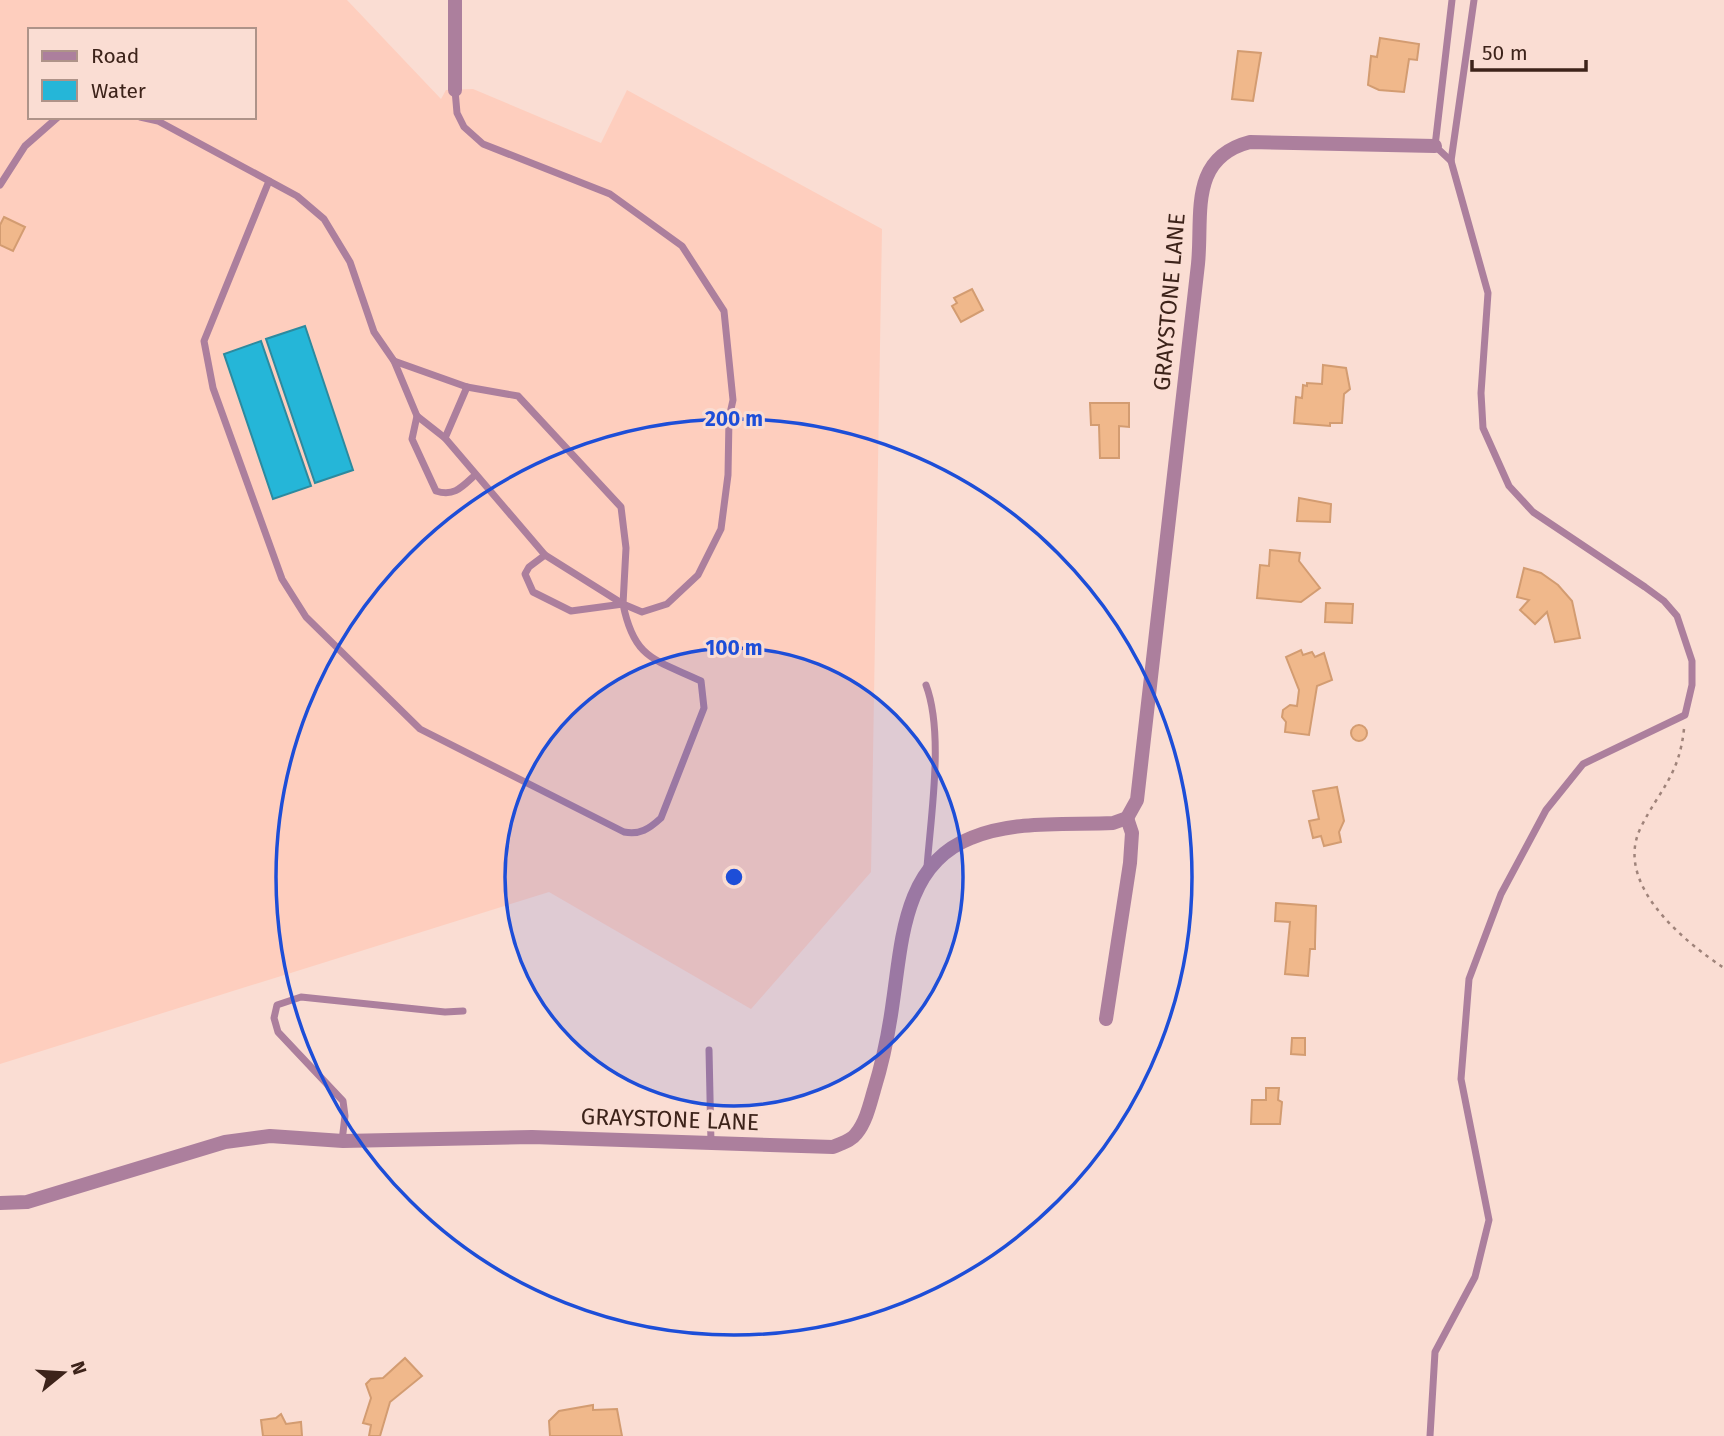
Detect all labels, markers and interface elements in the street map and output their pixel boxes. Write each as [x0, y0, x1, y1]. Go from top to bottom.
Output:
legend [28, 28, 256, 119]
scale bar [1472, 28, 1586, 72]
text: 50 m [1482, 40, 1528, 66]
text: Road [91, 43, 139, 69]
text: Water [91, 78, 146, 104]
street label: GRAYSTONE LANE [1147, 212, 1191, 392]
text: 200 m [705, 406, 763, 432]
text: 100 m [705, 635, 763, 661]
centre of rings [722, 865, 746, 889]
street label: GRAYSTONE LANE [580, 1102, 760, 1136]
north arrow [28, 1338, 98, 1408]
text: N [66, 1358, 92, 1377]

